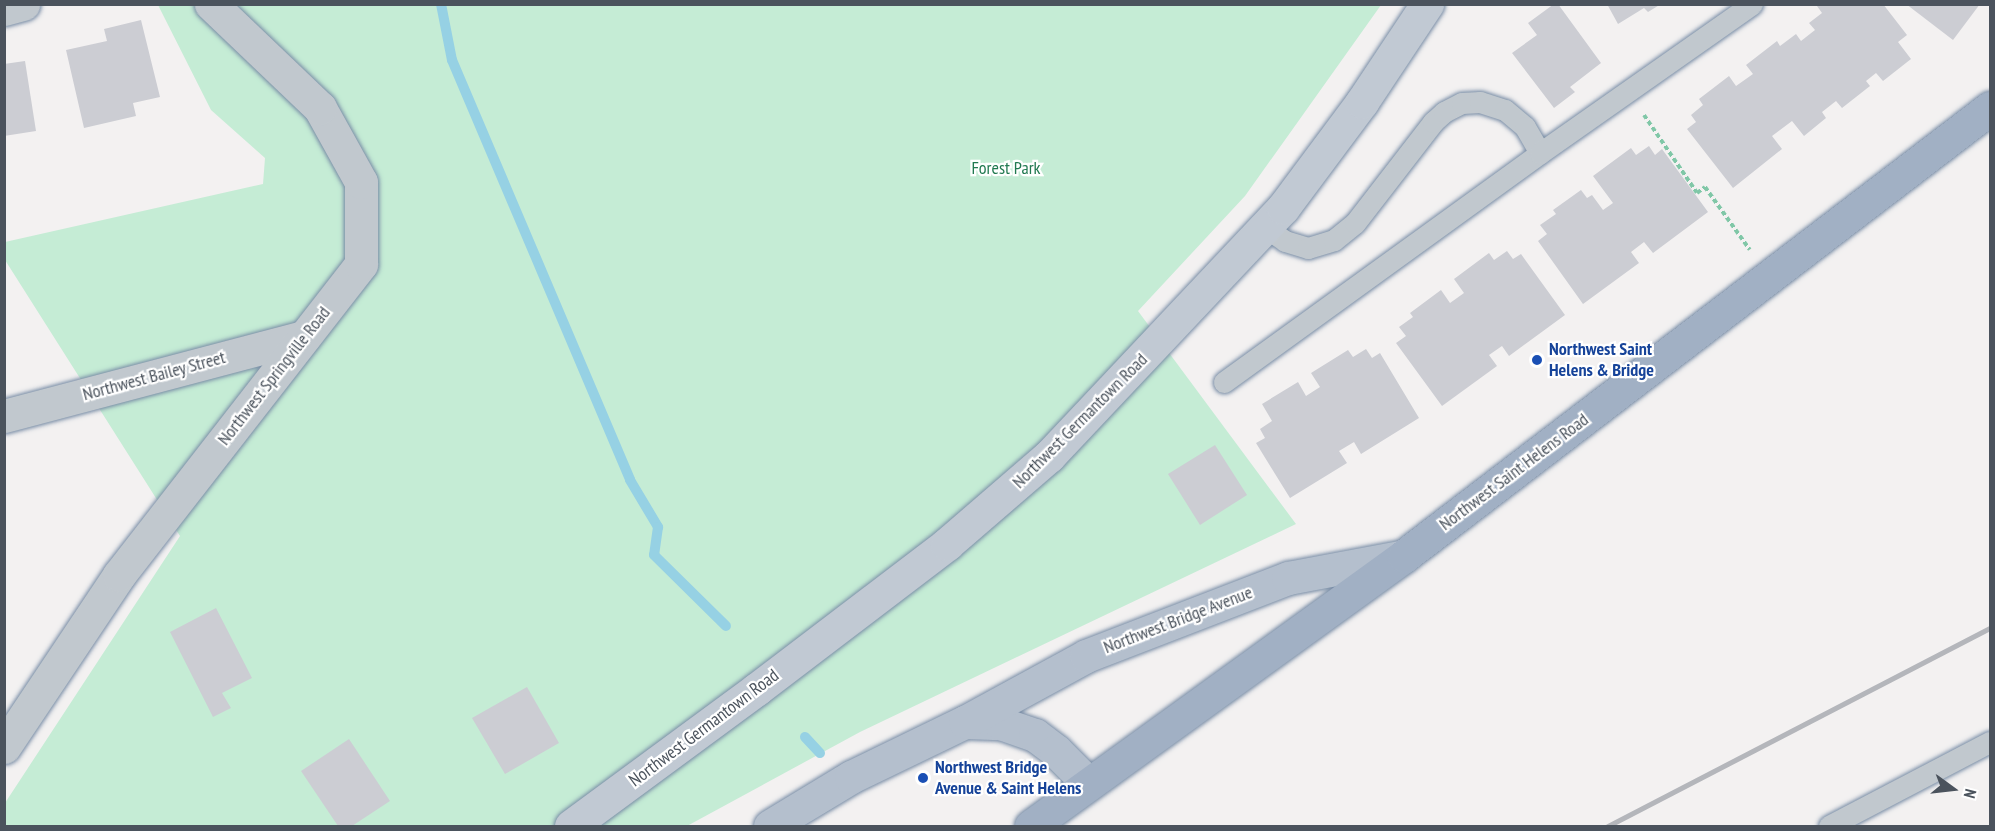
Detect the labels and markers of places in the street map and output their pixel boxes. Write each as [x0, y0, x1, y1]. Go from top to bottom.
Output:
place label: Northwest Saint Helens & Bridge [1549, 339, 1654, 382]
marker: Northwest Saint Helens & Bridge [1530, 353, 1544, 367]
place label: Northwest Bridge Avenue & Saint Helens [935, 757, 1081, 800]
marker: Northwest Bridge Avenue & Saint Helens [916, 771, 930, 785]

